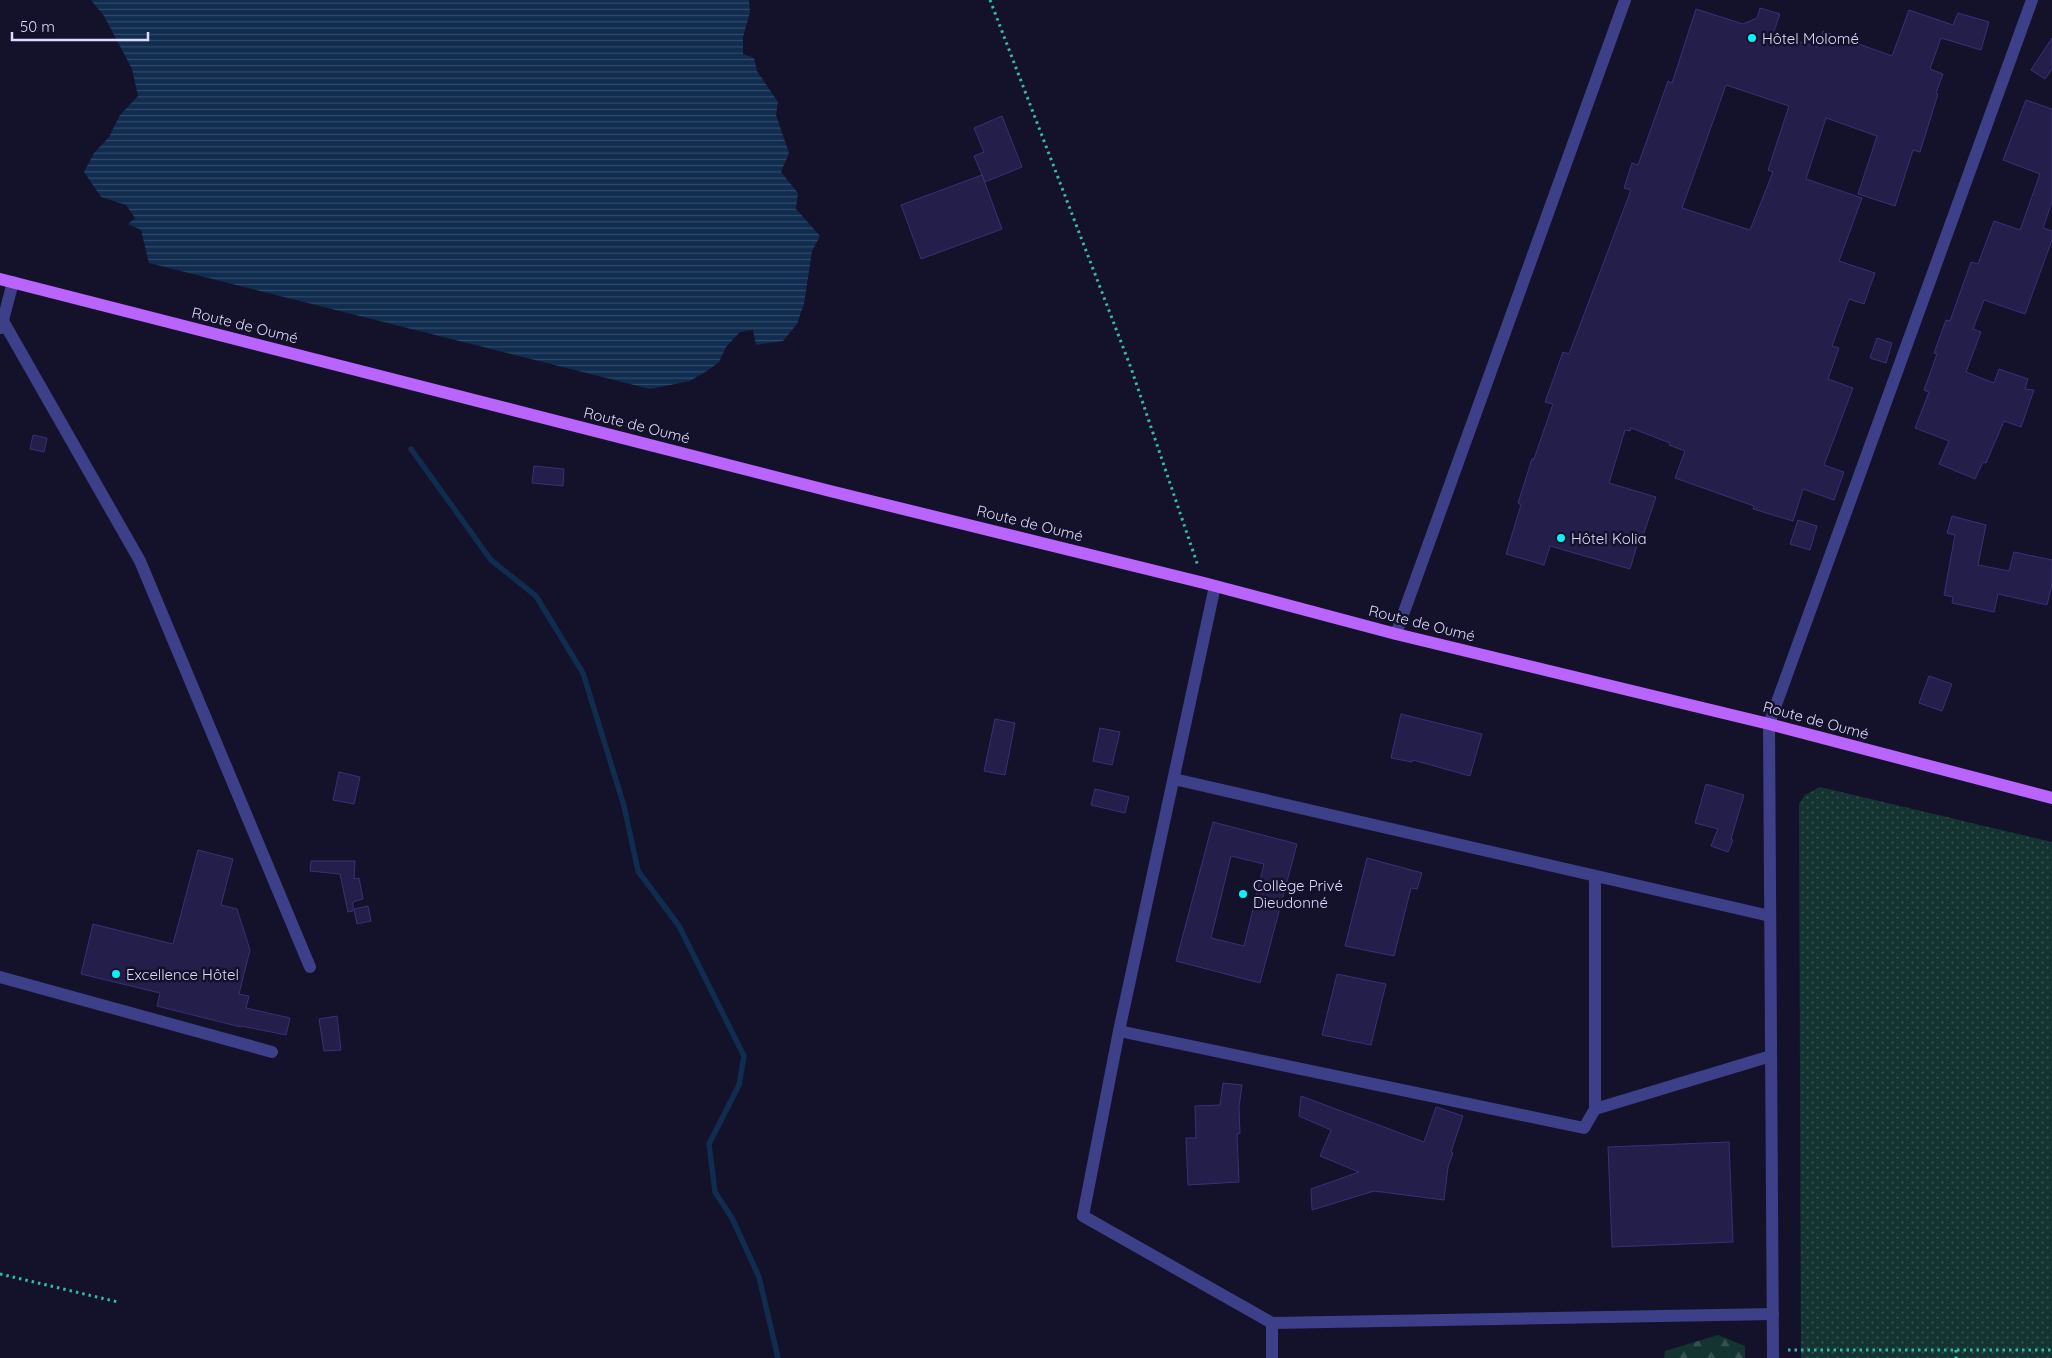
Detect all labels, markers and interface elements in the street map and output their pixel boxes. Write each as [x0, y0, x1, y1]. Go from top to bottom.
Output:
scale bar [12, 10, 149, 42]
text: 50 m [20, 17, 55, 36]
place label: Hôtel Molomé [1762, 29, 1859, 48]
marker: Hôtel Molomé [1746, 32, 1758, 44]
street label: Route de Oumé [190, 303, 300, 347]
street label: Route de Oumé [582, 403, 692, 447]
street label: Route de Oumé [975, 501, 1085, 545]
place label: Hôtel Kolia [1571, 529, 1647, 548]
marker: Hôtel Kolia [1555, 532, 1567, 544]
street label: Route de Oumé [1367, 601, 1477, 645]
street label: Route de Oumé [1761, 697, 1871, 743]
place label: Collège Privé Dieudonné [1253, 876, 1343, 912]
marker: Collège Privé Dieudonné [1237, 888, 1249, 900]
place label: Excellence Hôtel [126, 965, 239, 984]
marker: Excellence Hôtel [110, 968, 122, 980]

